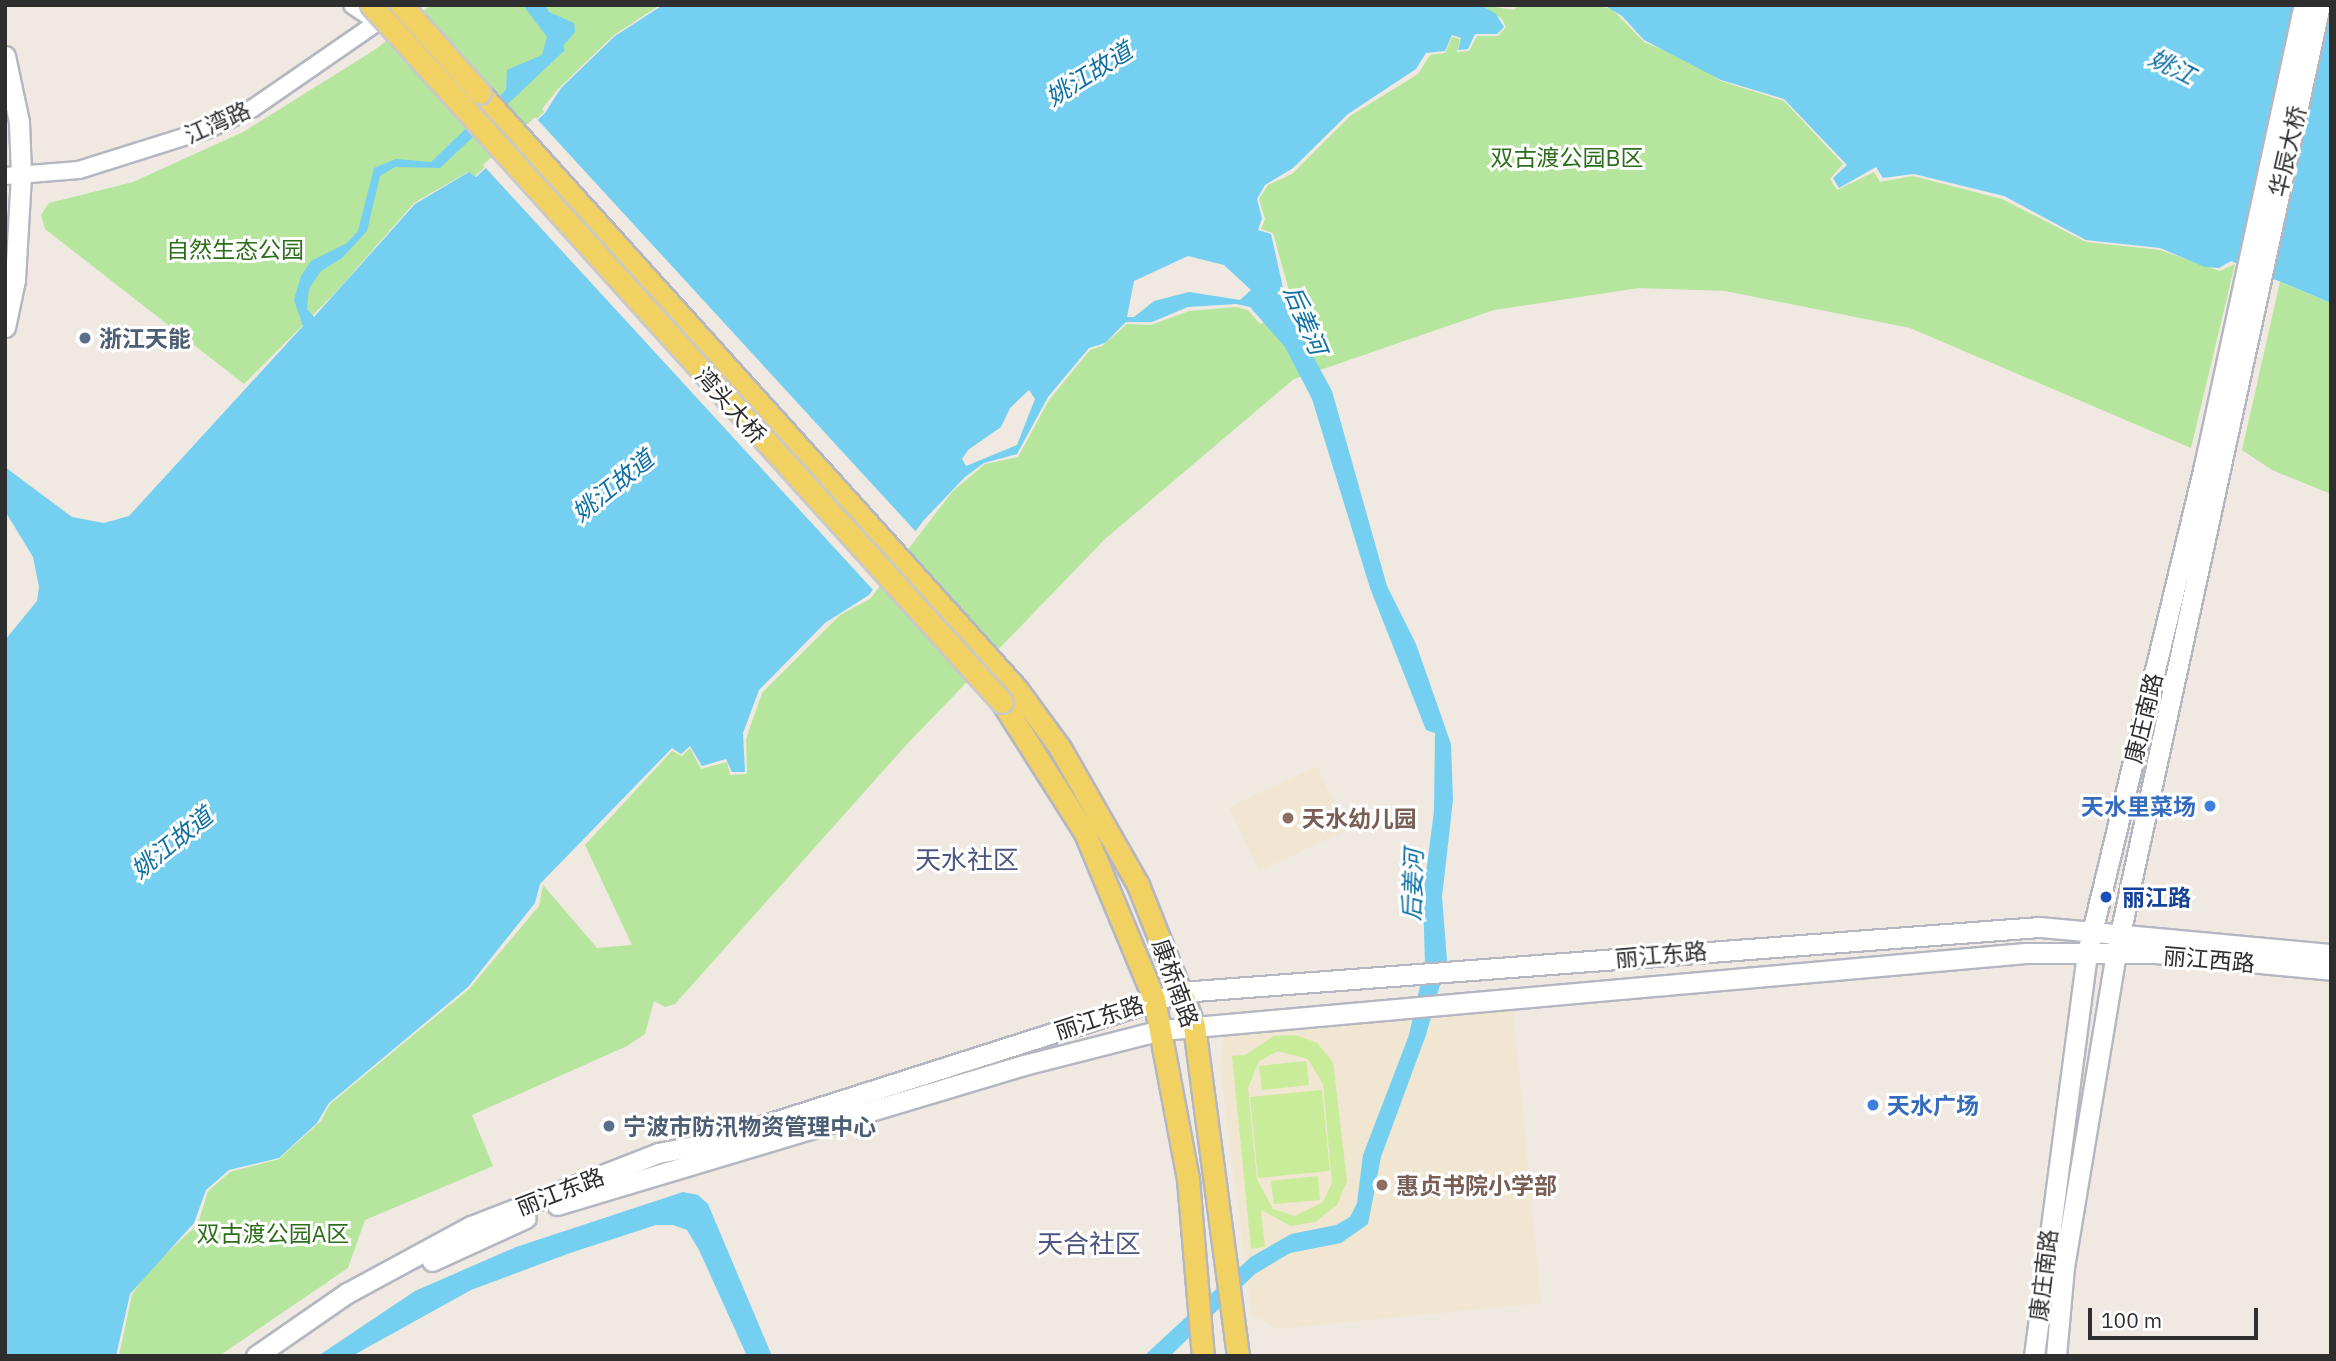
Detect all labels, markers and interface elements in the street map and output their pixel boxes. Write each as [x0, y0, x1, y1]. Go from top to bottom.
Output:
water label: 姚江故道 [1041, 36, 1137, 112]
water label: 姚江 [2144, 43, 2200, 91]
street label: 江湾路 [180, 95, 254, 149]
street label: 华辰大桥 [2263, 103, 2311, 199]
park label: 双古渡公园B区 [1490, 143, 1644, 171]
park label: 自然生态公园 [166, 235, 304, 263]
water label: 后姜河 [1278, 281, 1332, 359]
place label: 浙江天能 [99, 324, 191, 352]
marker: 浙江天能 [77, 330, 93, 346]
street label: 湾头大桥 [690, 362, 772, 448]
water label: 姚江故道 [567, 445, 659, 527]
street label: 康庄南路 [2118, 670, 2168, 766]
place label: 天水里菜场 [2081, 792, 2196, 820]
marker: 天水里菜场 [2202, 798, 2218, 814]
water label: 姚江故道 [126, 802, 218, 884]
place label: 天水幼儿园 [1302, 804, 1417, 832]
marker: 天水幼儿园 [1280, 810, 1296, 826]
district label: 天水社区 [915, 844, 1019, 876]
water label: 后姜河 [1397, 849, 1429, 921]
place label: 丽江路 [2122, 883, 2191, 911]
marker: 丽江路 [2096, 887, 2116, 907]
street label: 康桥南路 [1147, 935, 1205, 1031]
street label: 丽江东路 [1614, 936, 1708, 972]
street label: 丽江西路 [2162, 941, 2256, 977]
street label: 丽江东路 [1051, 990, 1147, 1044]
place label: 天水广场 [1887, 1091, 1979, 1119]
marker: 天水广场 [1865, 1097, 1881, 1113]
place label: 宁波市防汛物资管理中心 [623, 1112, 876, 1140]
marker: 宁波市防汛物资管理中心 [601, 1118, 617, 1134]
street label: 丽江东路 [512, 1162, 608, 1220]
place label: 惠贞书院小学部 [1396, 1171, 1557, 1199]
marker: 惠贞书院小学部 [1374, 1177, 1390, 1193]
park label: 双古渡公园A区 [197, 1219, 349, 1247]
district label: 天合社区 [1037, 1228, 1141, 1260]
street label: 康庄南路 [2024, 1228, 2062, 1322]
scale bar [2091, 1294, 2261, 1338]
text: 100 m [2101, 1306, 2162, 1334]

